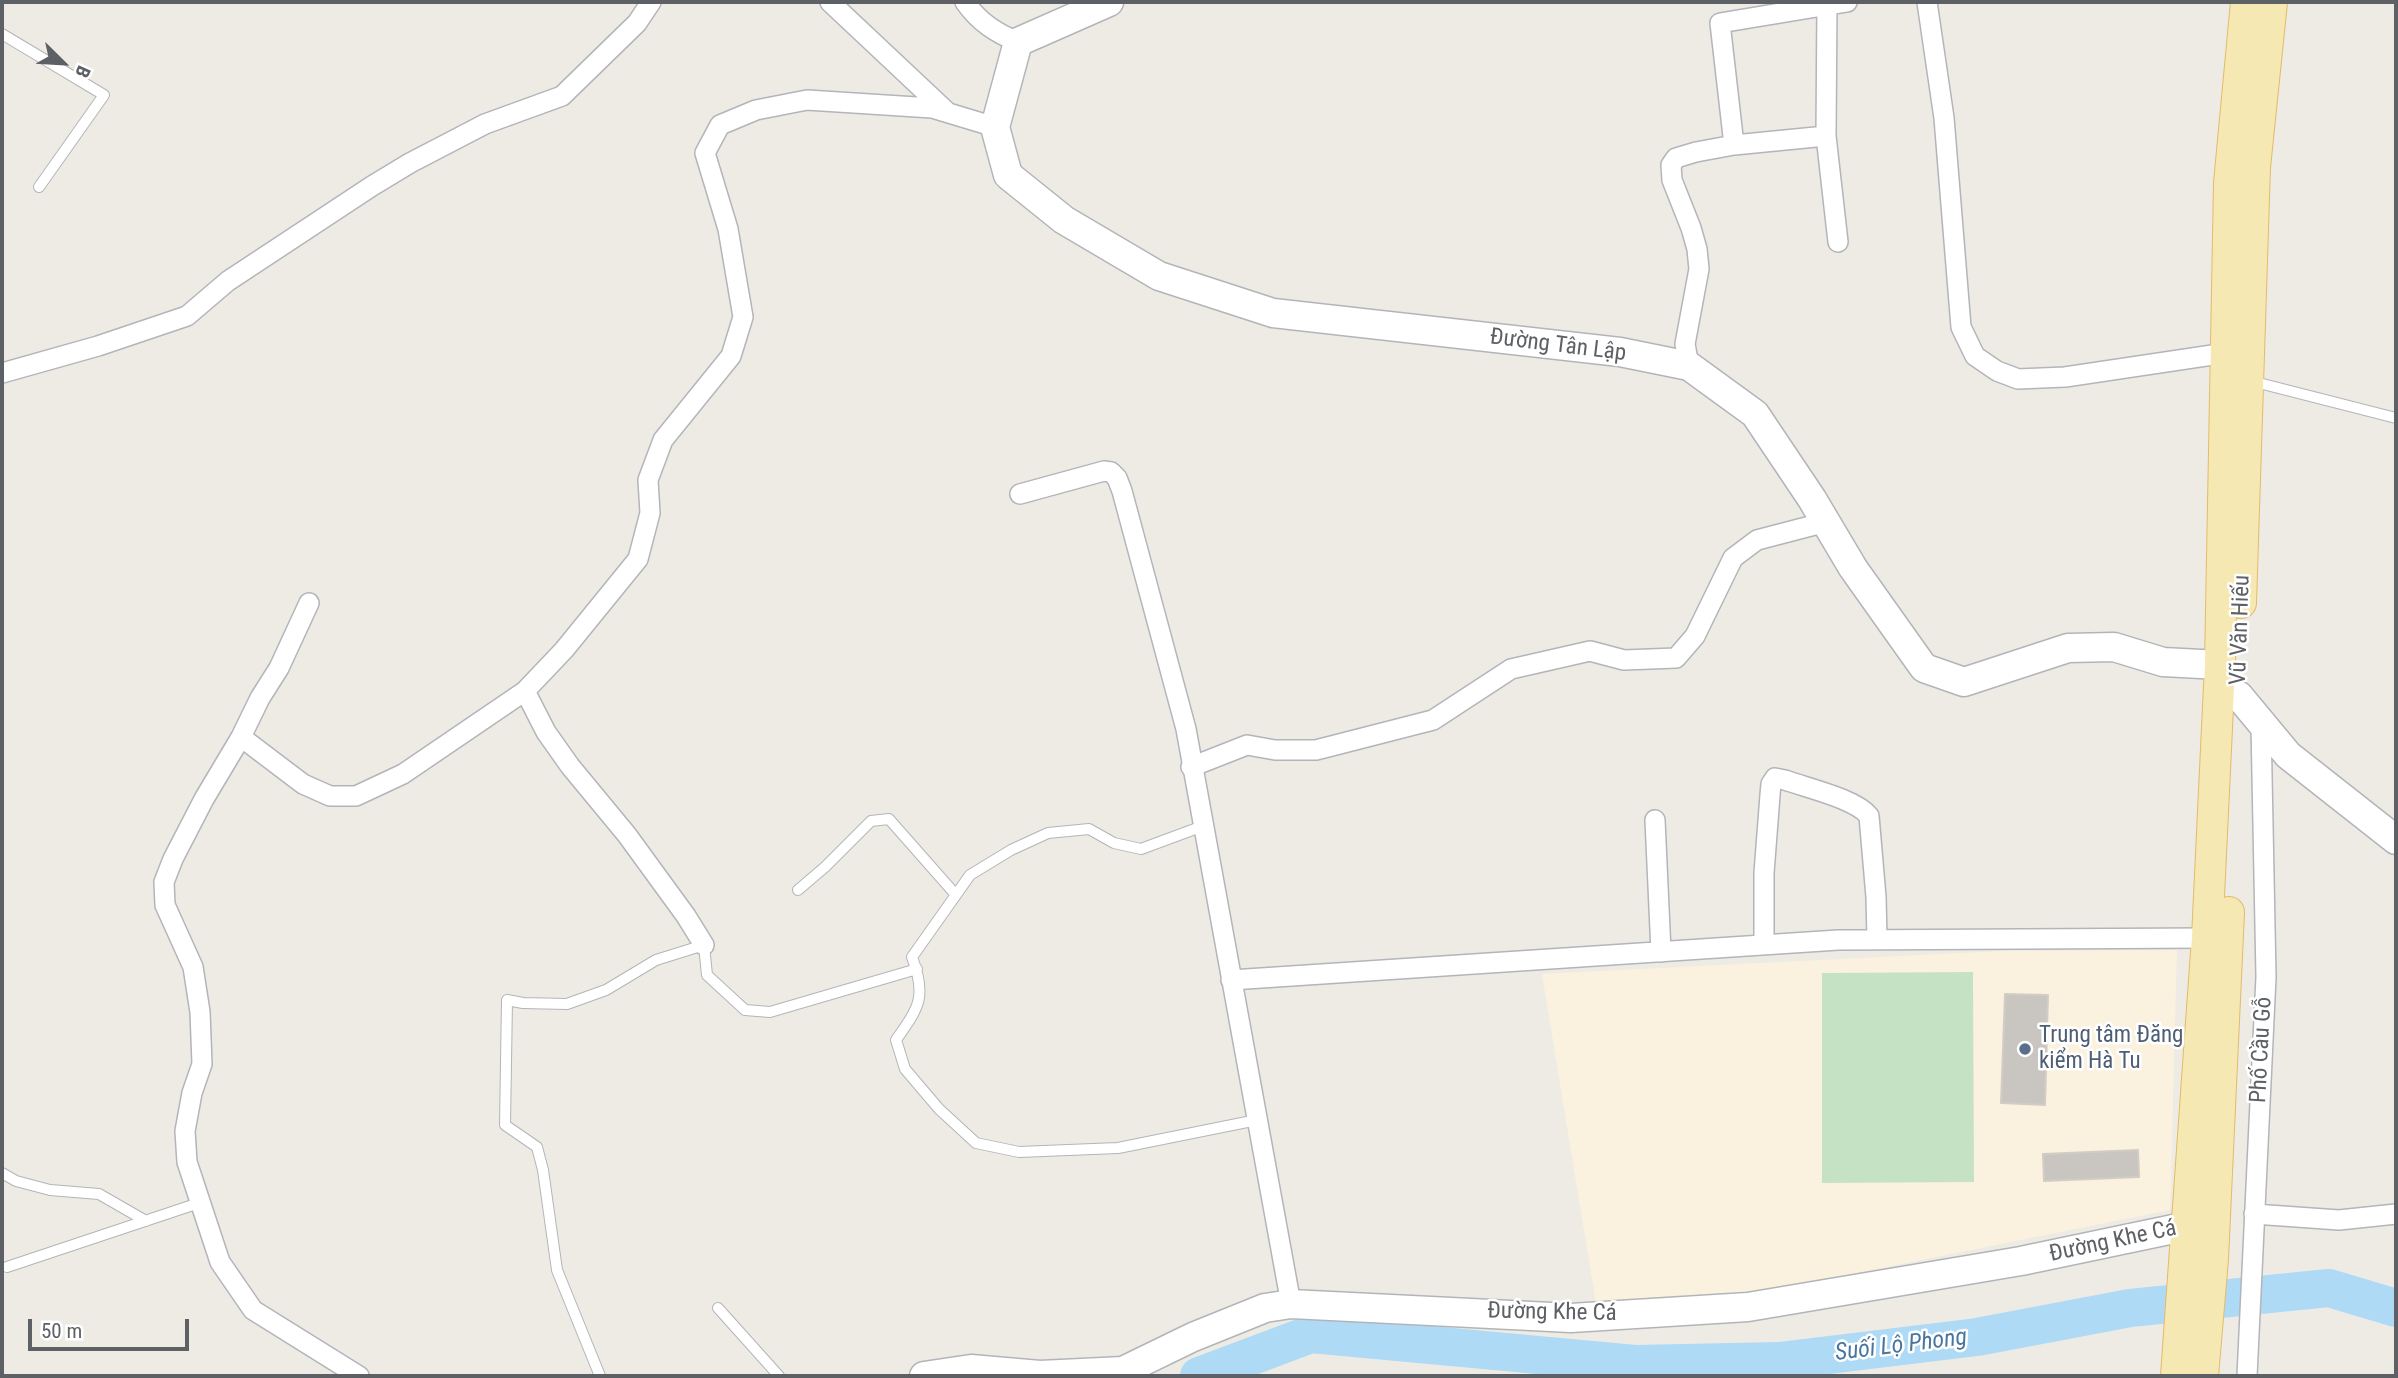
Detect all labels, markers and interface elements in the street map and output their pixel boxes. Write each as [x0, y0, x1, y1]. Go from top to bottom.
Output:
north arrow [28, 28, 98, 98]
text: B [70, 62, 95, 81]
street label: Đường Tân Lập [1488, 324, 1628, 368]
street label: Vũ Văn Hiếu [2225, 574, 2257, 686]
street label: Phố Cầu Gỗ [2245, 996, 2279, 1104]
place label: Trung tâm Đăng kiểm Hà Tu [2039, 1022, 2183, 1076]
marker: Trung tâm Đăng kiểm Hà Tu [2017, 1041, 2033, 1057]
street label: Đường Khe Cá [2047, 1215, 2179, 1269]
street label: Đường Khe Cá [1487, 1298, 1617, 1328]
scale bar [32, 1304, 192, 1348]
text: 50 m [41, 1319, 82, 1343]
water label: Suối Lộ Phong [1833, 1324, 1969, 1368]

